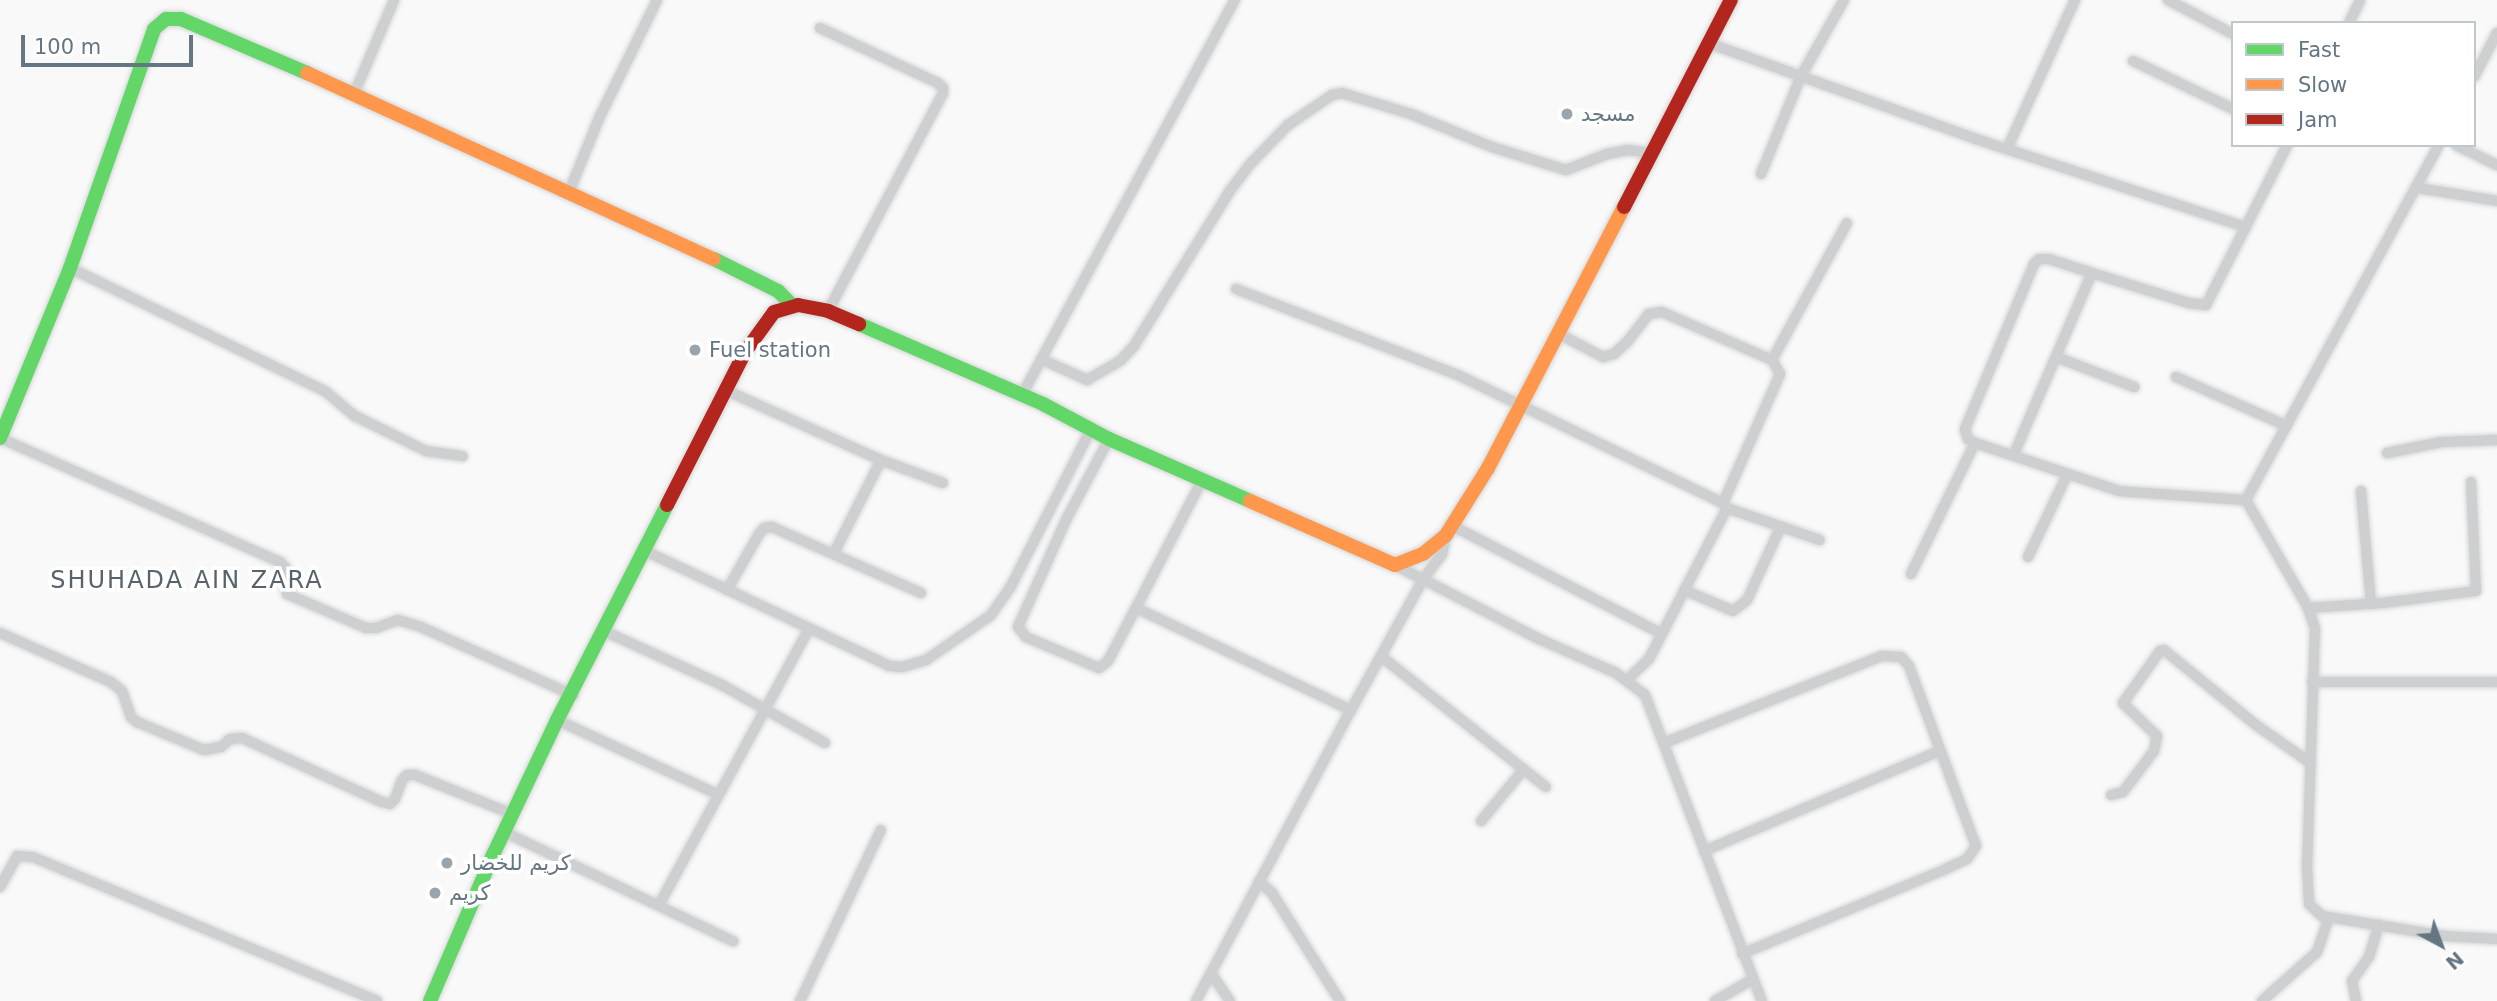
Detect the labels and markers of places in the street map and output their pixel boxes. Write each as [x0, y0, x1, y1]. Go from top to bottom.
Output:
place label: مسجد [1581, 101, 1636, 127]
marker: مسجد [1559, 106, 1575, 122]
place label: Fuel station [709, 337, 831, 363]
marker: Fuel station [687, 342, 703, 358]
place label: كريم للخضار [461, 850, 571, 876]
marker: كريم للخضار [439, 855, 455, 871]
place label: كريم [449, 880, 490, 906]
marker: كريم [427, 885, 443, 901]

